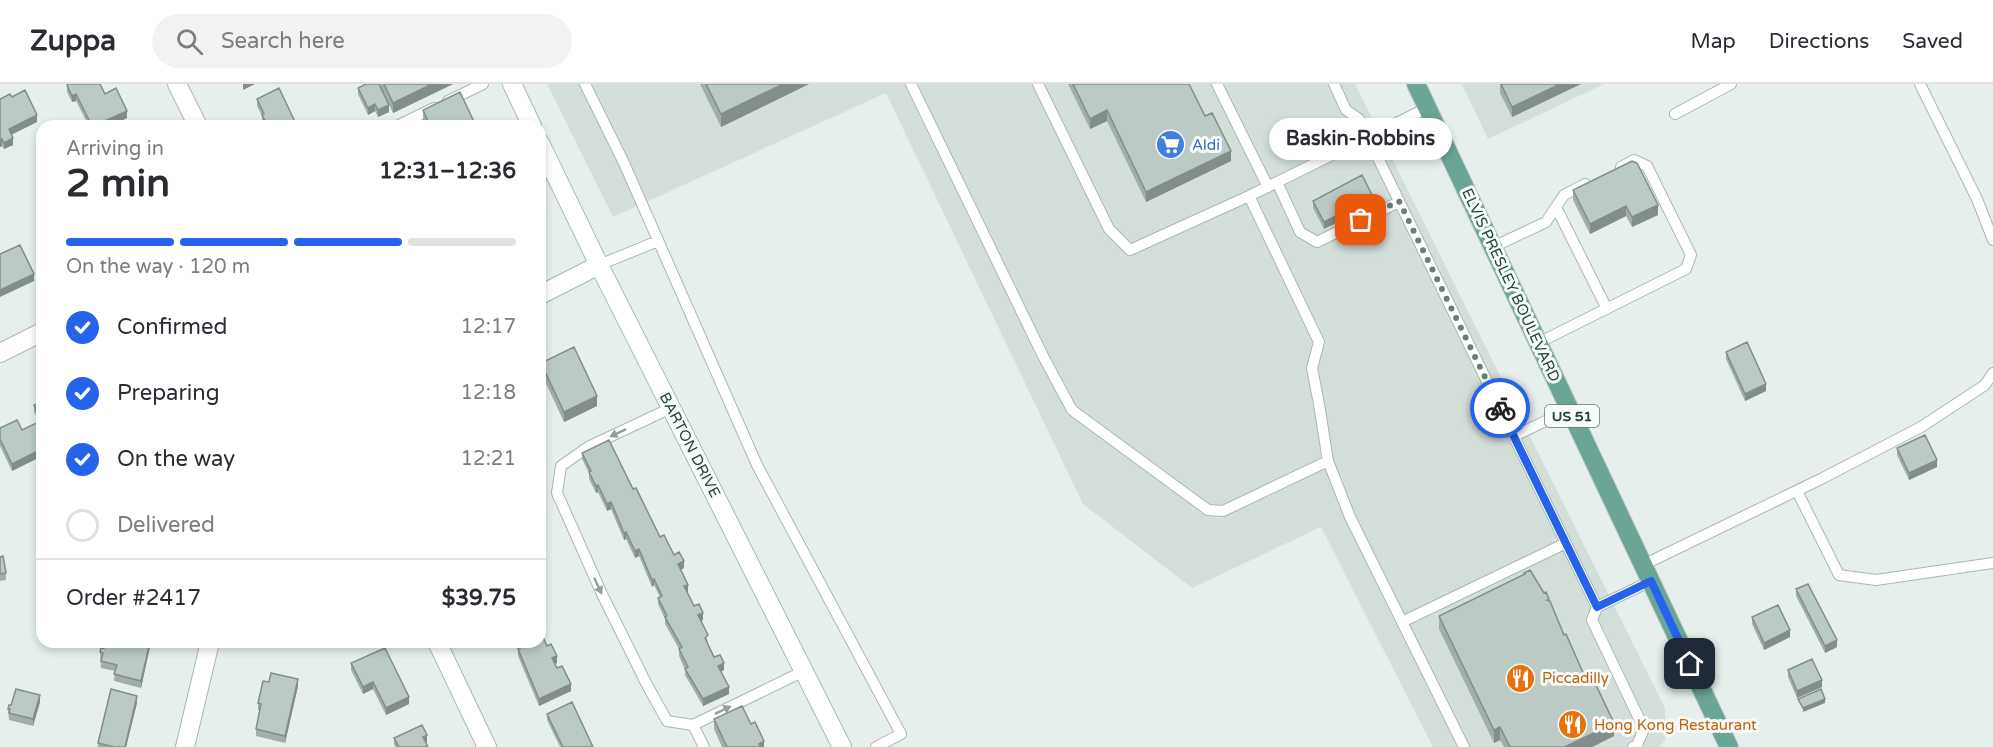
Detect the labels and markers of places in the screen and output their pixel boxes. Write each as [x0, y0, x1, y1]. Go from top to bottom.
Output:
callout: Baskin-Robbins [1270, 118, 1452, 160]
supermarket icon: Aldi [1155, 129, 1187, 161]
place label: Aldi [1192, 136, 1220, 154]
pin [1335, 194, 1386, 245]
pin [1664, 638, 1715, 689]
restaurant icon: Piccadilly [1505, 662, 1537, 694]
place label: Piccadilly [1542, 669, 1609, 687]
restaurant icon: Hong Kong Restaurant [1557, 709, 1589, 741]
place label: Hong Kong Restaurant [1594, 716, 1757, 734]

